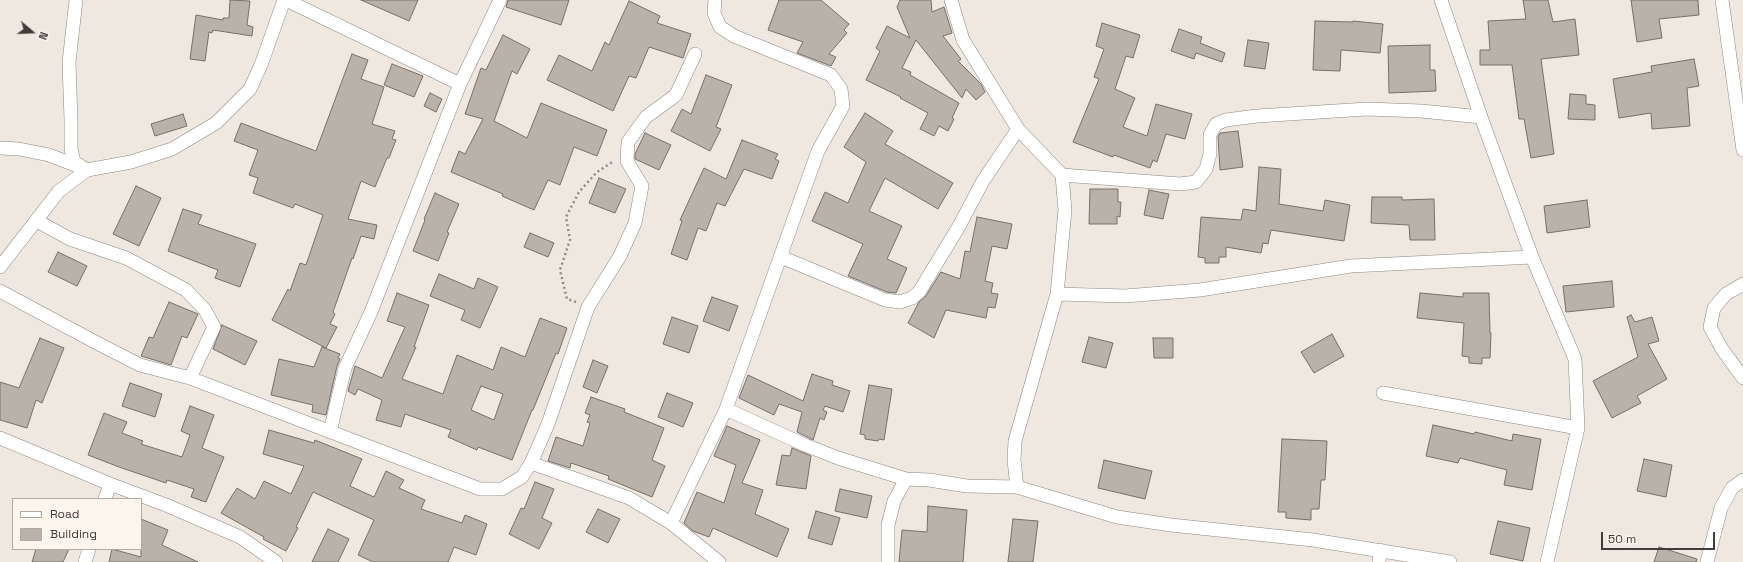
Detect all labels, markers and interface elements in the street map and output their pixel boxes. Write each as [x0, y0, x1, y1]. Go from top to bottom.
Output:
north arrow [12, 12, 52, 52]
text: N [36, 30, 51, 42]
legend [12, 498, 142, 550]
text: Road [50, 506, 79, 522]
scale bar [1603, 524, 1717, 550]
text: Building [50, 526, 97, 542]
text: 50 m [1608, 531, 1636, 547]

